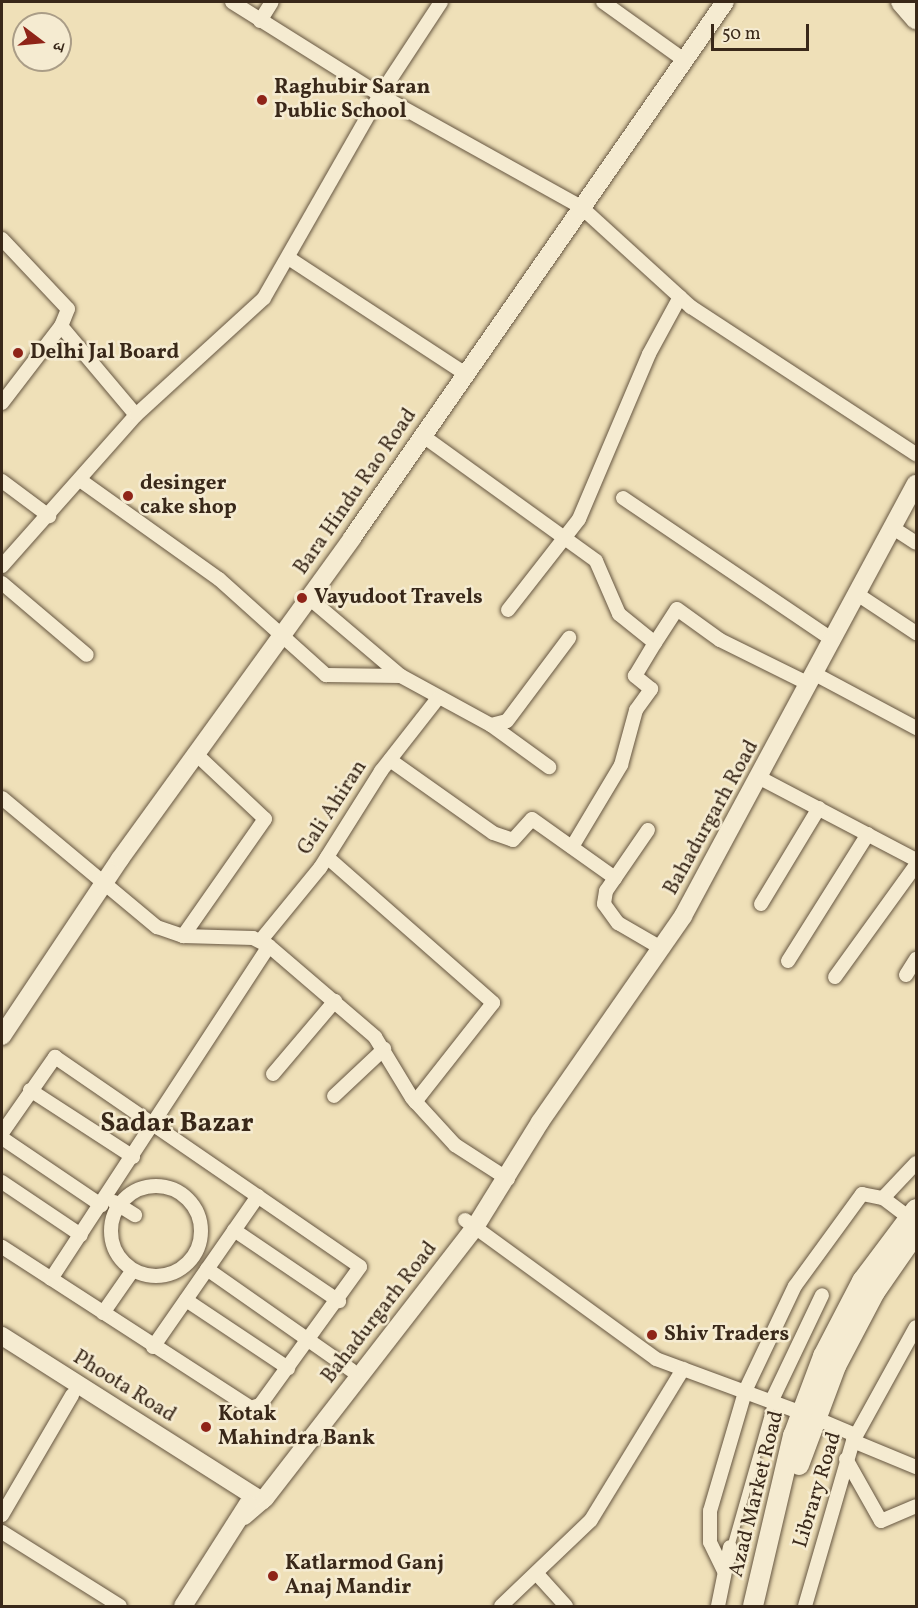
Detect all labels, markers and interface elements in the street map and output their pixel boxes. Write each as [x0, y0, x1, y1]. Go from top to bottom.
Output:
north arrow [12, 12, 72, 72]
scale bar [714, 12, 812, 50]
text: 50 m [722, 22, 761, 47]
text: उ [46, 39, 69, 53]
place label: Raghubir Saran Public School [274, 75, 430, 125]
marker: Raghubir Saran Public School [255, 93, 269, 107]
place label: Delhi Jal Board [30, 340, 179, 366]
marker: Delhi Jal Board [11, 346, 25, 360]
street label: Bara Hindu Rao Road [289, 404, 423, 580]
place label: desinger cake shop [140, 471, 237, 521]
marker: desinger cake shop [121, 489, 135, 503]
place label: Vayudoot Travels [314, 585, 483, 611]
marker: Vayudoot Travels [295, 591, 309, 605]
street label: Bahadurgarh Road [659, 736, 765, 900]
street label: Gali Ahiran [293, 756, 373, 860]
district label: Sadar Bazar [100, 1109, 254, 1141]
street label: Bahadurgarh Road [317, 1237, 443, 1389]
place label: Shiv Traders [664, 1322, 790, 1348]
marker: Shiv Traders [645, 1328, 659, 1342]
street label: Phoota Road [68, 1345, 180, 1429]
place label: Kotak Mahindra Bank [218, 1402, 375, 1452]
street label: Azad Market Road [724, 1408, 790, 1580]
marker: Kotak Mahindra Bank [199, 1420, 213, 1434]
street label: Library Road [788, 1429, 848, 1551]
place label: Katlarmod Ganj Anaj Mandir [285, 1551, 444, 1601]
marker: Katlarmod Ganj Anaj Mandir [266, 1569, 280, 1583]

